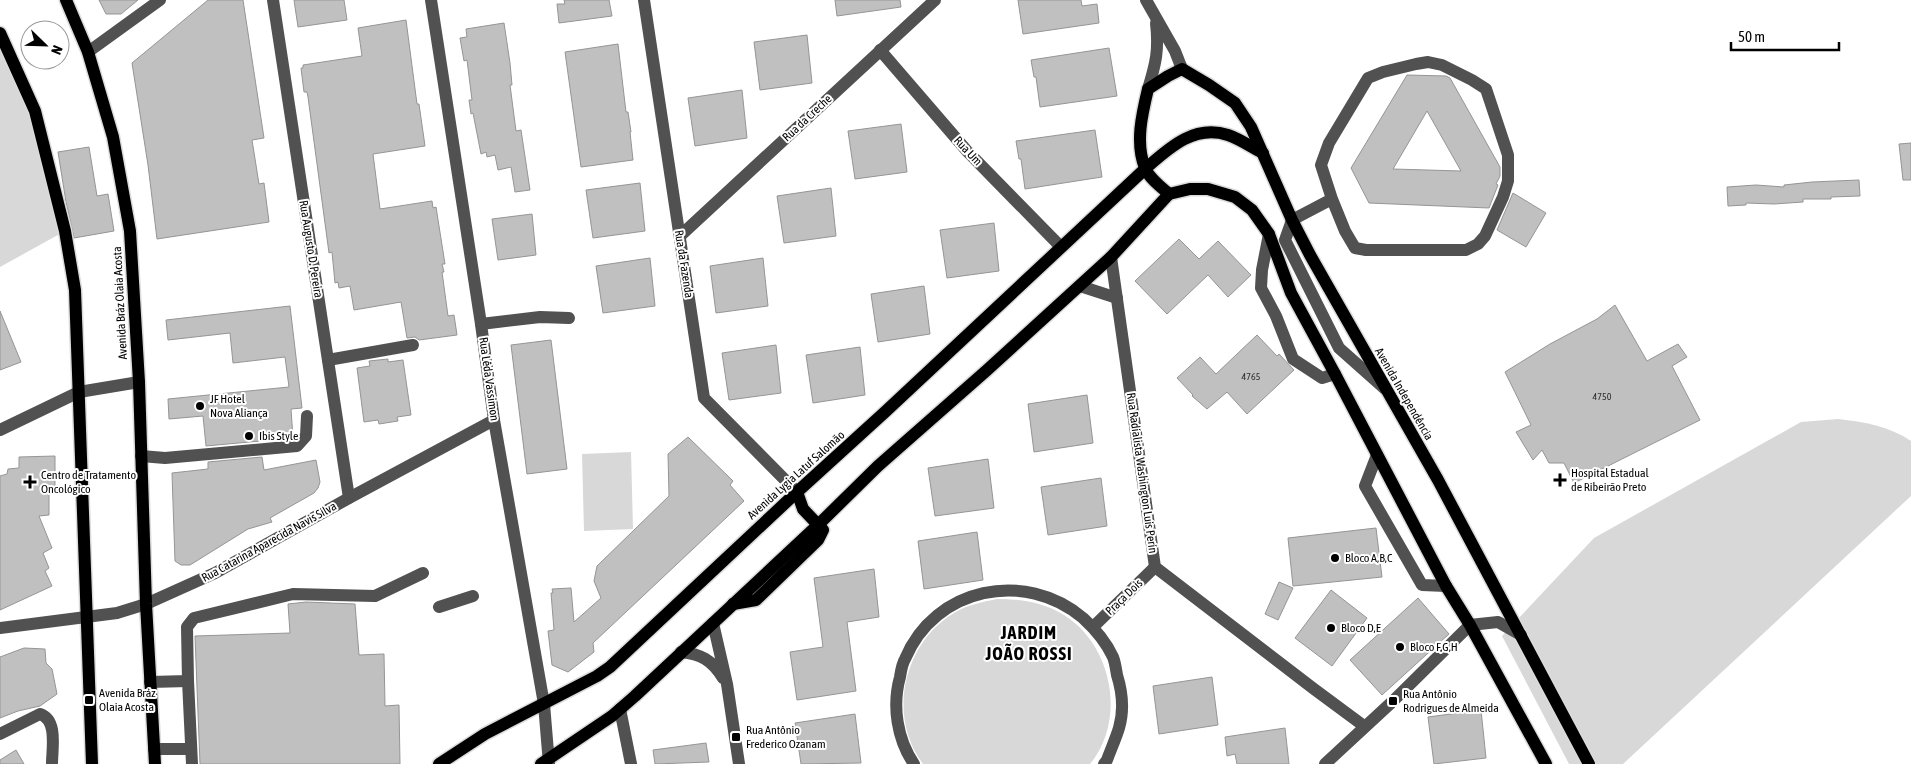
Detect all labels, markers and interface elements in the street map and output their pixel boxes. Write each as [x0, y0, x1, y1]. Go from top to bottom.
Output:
north arrow [20, 20, 70, 70]
scale bar [1731, 20, 1838, 52]
text: 50 m [1738, 28, 1765, 45]
text: N [48, 43, 66, 57]
street label: Rua da Creche [780, 92, 834, 144]
street label: Rua Um [951, 134, 985, 168]
street label: Rua Augusto D. Pereira [296, 199, 326, 299]
street label: Rua da Fazenda [672, 229, 696, 299]
street label: Avenida Bráz Olaia Acosta [110, 246, 130, 360]
street label: Rua Lêda Vassimon [476, 336, 502, 422]
street label: Avenida Independência [1372, 345, 1436, 443]
house number: 4765 [1242, 371, 1261, 382]
house number: 4750 [1593, 391, 1612, 402]
place label: JF Hotel Nova Aliança [210, 392, 268, 420]
street label: Rua Radialista Washington Luis Perin [1124, 392, 1160, 554]
marker: JF Hotel Nova Aliança [194, 400, 206, 412]
street label: Avenida Lygia Latuf Salomão [745, 428, 848, 522]
place label: Ibis Style [259, 429, 298, 443]
marker: Ibis Style [243, 430, 255, 442]
place label: Hospital Estadual de Ribeirão Preto [1571, 466, 1650, 494]
place label: Centro de Tratamento Oncológico [41, 468, 136, 496]
marker: Hospital Estadual de Ribeirão Preto [1553, 473, 1567, 487]
marker: Centro de Tratamento Oncológico [23, 475, 37, 489]
street label: Rua Catarina Aparecida Navis Silva [199, 499, 339, 585]
place label: Bloco A,B,C [1345, 551, 1393, 565]
marker: Bloco A,B,C [1329, 552, 1341, 564]
street label: Praça Dois [1103, 576, 1145, 618]
place label: Bloco D,E [1341, 621, 1381, 635]
district label: JARDIM JOÃO ROSSI [984, 622, 1073, 664]
marker: Bloco D,E [1325, 622, 1337, 634]
place label: Bloco F,G,H [1410, 640, 1458, 654]
marker: Bloco F,G,H [1394, 641, 1406, 653]
place label: Avenida Bráz Olaia Acosta [99, 686, 156, 714]
place label: Rua Antônio Rodrigues de Almeida [1403, 687, 1499, 715]
marker: Avenida Bráz Olaia Acosta [83, 694, 95, 706]
marker: Rua Antônio Rodrigues de Almeida [1387, 695, 1399, 707]
place label: Rua Antônio Frederico Ozanam [746, 723, 826, 751]
marker: Rua Antônio Frederico Ozanam [730, 731, 742, 743]

